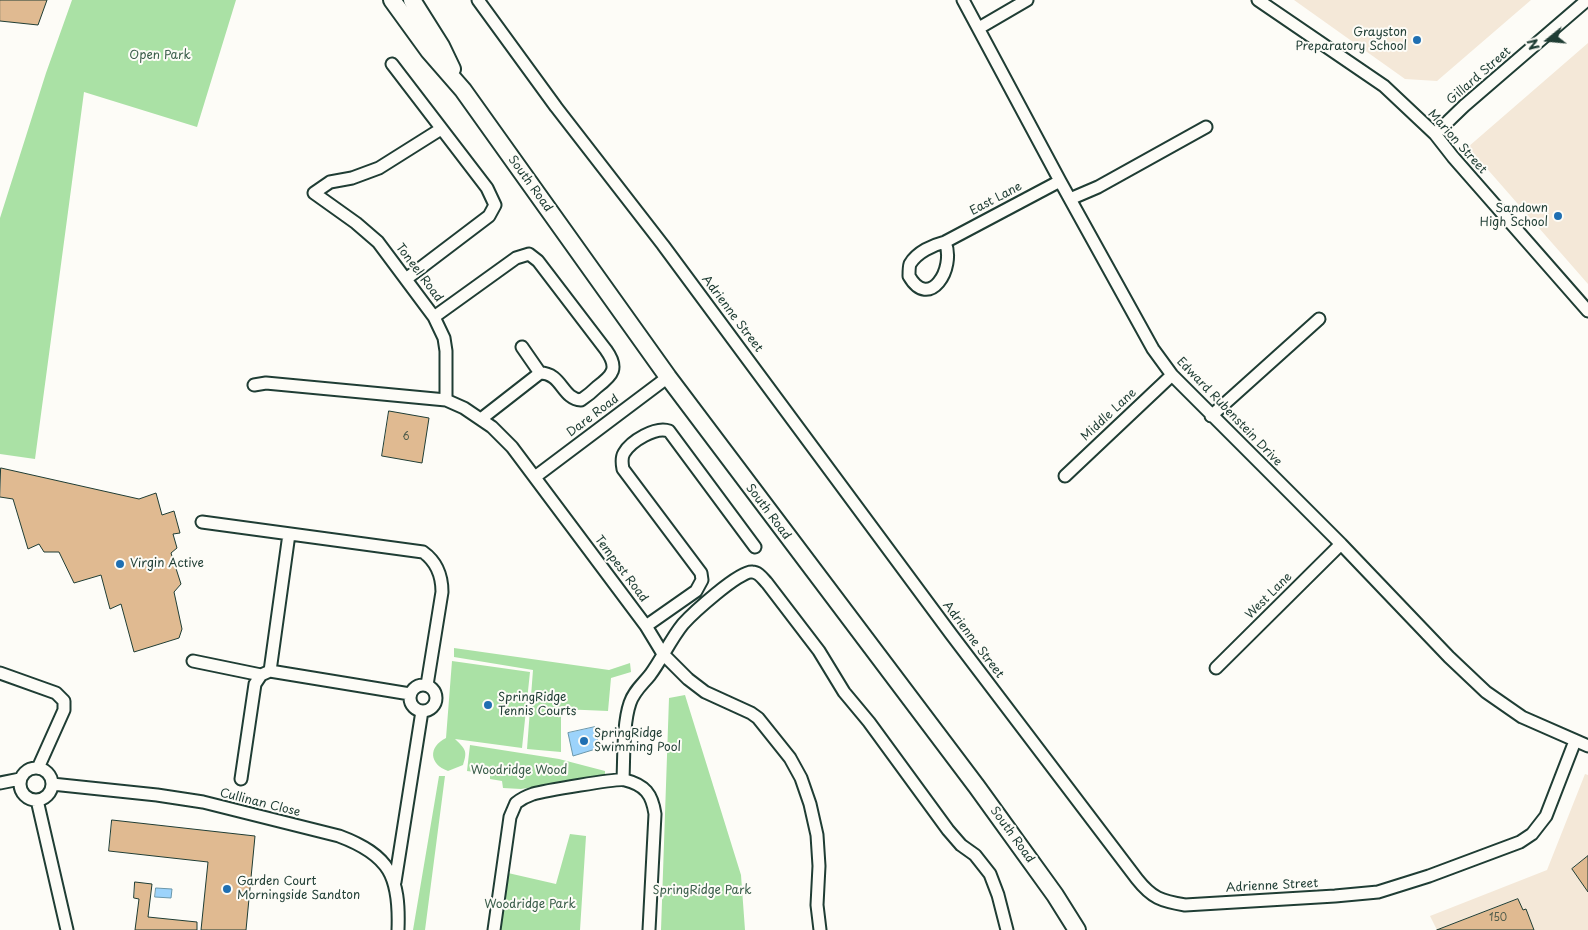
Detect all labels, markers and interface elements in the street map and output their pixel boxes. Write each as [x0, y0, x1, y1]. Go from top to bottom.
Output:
north arrow [1523, 15, 1573, 65]
place label: Grayston Preparatory School [1295, 26, 1407, 54]
marker: Grayston Preparatory School [1411, 34, 1423, 46]
text: N [1522, 36, 1545, 53]
street label: Gillard Street [1444, 44, 1514, 108]
park label: Open Park [129, 49, 191, 63]
street label: Marion Street [1425, 107, 1489, 177]
street label: South Road [505, 153, 555, 215]
street label: East Lane [968, 179, 1024, 219]
place label: Sandown High School [1480, 202, 1548, 230]
marker: Sandown High School [1552, 210, 1564, 222]
street label: Toneel Road [392, 241, 446, 305]
street label: Adrienne Street [698, 273, 766, 355]
street label: Edward Rubenstein Drive [1173, 355, 1285, 469]
street label: Middle Lane [1078, 386, 1140, 444]
street label: Dare Road [564, 392, 622, 440]
house number: 6 [402, 431, 410, 443]
street label: South Road [742, 481, 794, 543]
street label: Tempest Road [591, 533, 651, 605]
place label: Virgin Active [130, 557, 204, 571]
marker: Virgin Active [114, 558, 126, 570]
street label: West Lane [1243, 570, 1295, 622]
street label: Adrienne Street [939, 599, 1007, 681]
place label: SpringRidge Tennis Courts [498, 691, 576, 719]
marker: SpringRidge Tennis Courts [482, 699, 494, 711]
place label: SpringRidge Swimming Pool [594, 727, 681, 755]
marker: SpringRidge Swimming Pool [578, 735, 590, 747]
park label: Woodridge Wood [471, 764, 567, 778]
street label: Cullinan Close [218, 786, 302, 820]
street label: South Road [987, 804, 1037, 866]
place label: Garden Court Morningside Sandton [237, 875, 360, 903]
street label: Adrienne Street [1226, 876, 1318, 896]
marker: Garden Court Morningside Sandton [221, 883, 233, 895]
park label: SpringRidge Park [652, 884, 752, 898]
park label: Woodridge Park [484, 898, 576, 912]
house number: 150 [1489, 912, 1507, 924]

